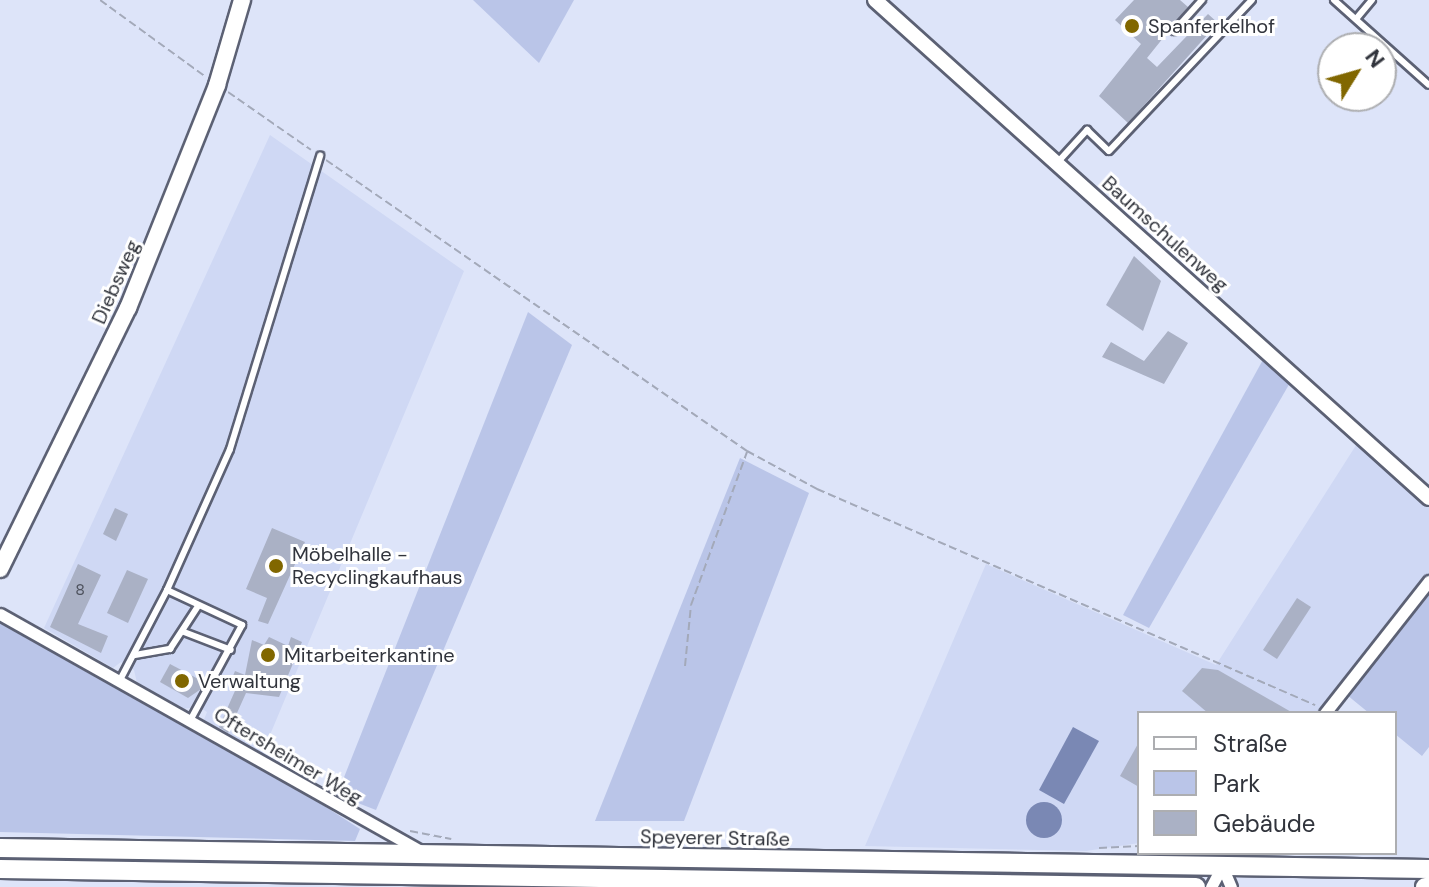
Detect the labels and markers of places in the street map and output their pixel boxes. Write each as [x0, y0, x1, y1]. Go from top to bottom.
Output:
place label: Spanferkelhof [1148, 14, 1275, 38]
marker: Spanferkelhof [1123, 17, 1141, 35]
place label: Möbelhalle - Recyclingkaufhaus [292, 542, 463, 589]
marker: Möbelhalle - Recyclingkaufhaus [267, 557, 285, 575]
place label: Mitarbeiterkantine [284, 643, 455, 667]
marker: Mitarbeiterkantine [259, 646, 277, 664]
place label: Verwaltung [198, 669, 301, 693]
marker: Verwaltung [173, 672, 191, 690]

